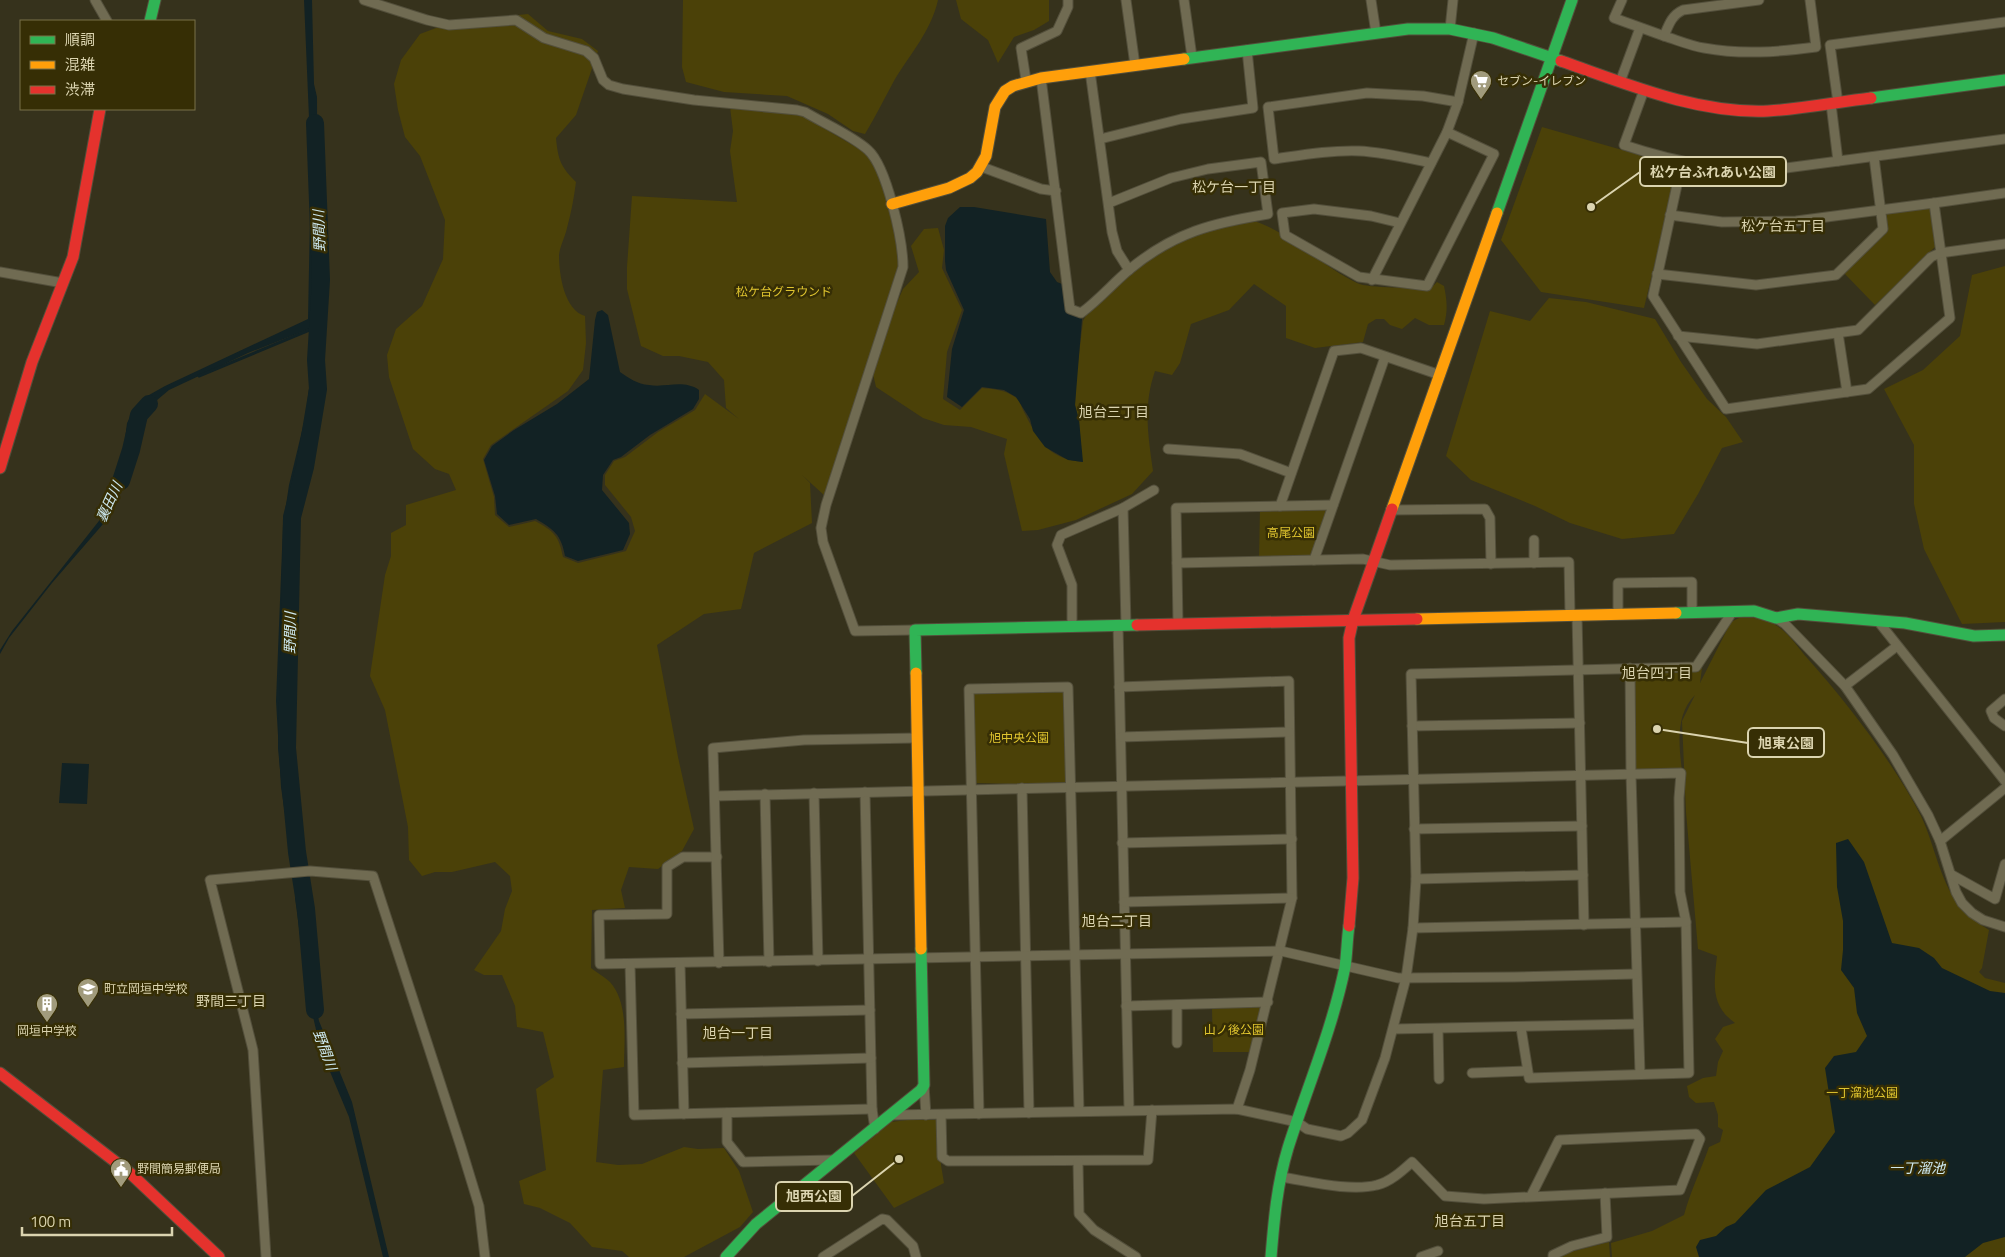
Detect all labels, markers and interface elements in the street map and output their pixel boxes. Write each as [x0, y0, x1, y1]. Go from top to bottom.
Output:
legend [20, 20, 195, 110]
text: 順調 [65, 28, 95, 51]
text: 混雑 [65, 53, 95, 76]
supermarket icon: セブン-イレブン [1469, 69, 1493, 100]
place label: セブン-イレブン [1497, 71, 1586, 90]
text: 渋滞 [65, 78, 95, 101]
callout: 松ケ台ふれあい公園 [1640, 157, 1786, 186]
text: 松ケ台ふれあい公園 [1650, 161, 1776, 182]
district label: 松ケ台一丁目 [1192, 176, 1276, 197]
water label: 野間川 [307, 208, 330, 252]
district label: 松ケ台五丁目 [1741, 215, 1825, 236]
park label: 松ケ台グラウンド [736, 282, 832, 301]
district label: 旭台三丁目 [1079, 401, 1149, 422]
water label: 裏田川 [90, 477, 128, 525]
park label: 高尾公園 [1267, 523, 1315, 542]
water label: 野間川 [279, 610, 300, 654]
district label: 旭台四丁目 [1622, 662, 1692, 683]
park label: 旭中央公園 [989, 728, 1049, 747]
callout: 旭東公園 [1748, 728, 1824, 757]
text: 旭東公園 [1758, 732, 1814, 753]
district label: 旭台二丁目 [1082, 910, 1152, 931]
school or university icon: 町立岡垣中学校 [76, 977, 100, 1008]
place label: 町立岡垣中学校 [104, 979, 188, 998]
district label: 野間三丁目 [196, 990, 266, 1011]
building icon: 岡垣中学校 [35, 992, 59, 1023]
park label: 山ノ後公園 [1204, 1020, 1264, 1039]
place label: 岡垣中学校 [17, 1021, 77, 1040]
district label: 旭台一丁目 [703, 1022, 773, 1043]
water label: 野間川 [308, 1027, 343, 1075]
park label: 一丁溜池公園 [1826, 1083, 1898, 1102]
public building icon: 野間簡易郵便局 [109, 1157, 133, 1188]
water label: 一丁溜池 [1889, 1157, 1947, 1178]
place label: 野間簡易郵便局 [137, 1159, 221, 1178]
callout: 旭西公園 [776, 1182, 852, 1211]
text: 旭西公園 [786, 1185, 842, 1206]
scale bar [22, 1204, 172, 1236]
text: 100 m [30, 1210, 71, 1233]
district label: 旭台五丁目 [1435, 1210, 1505, 1231]

